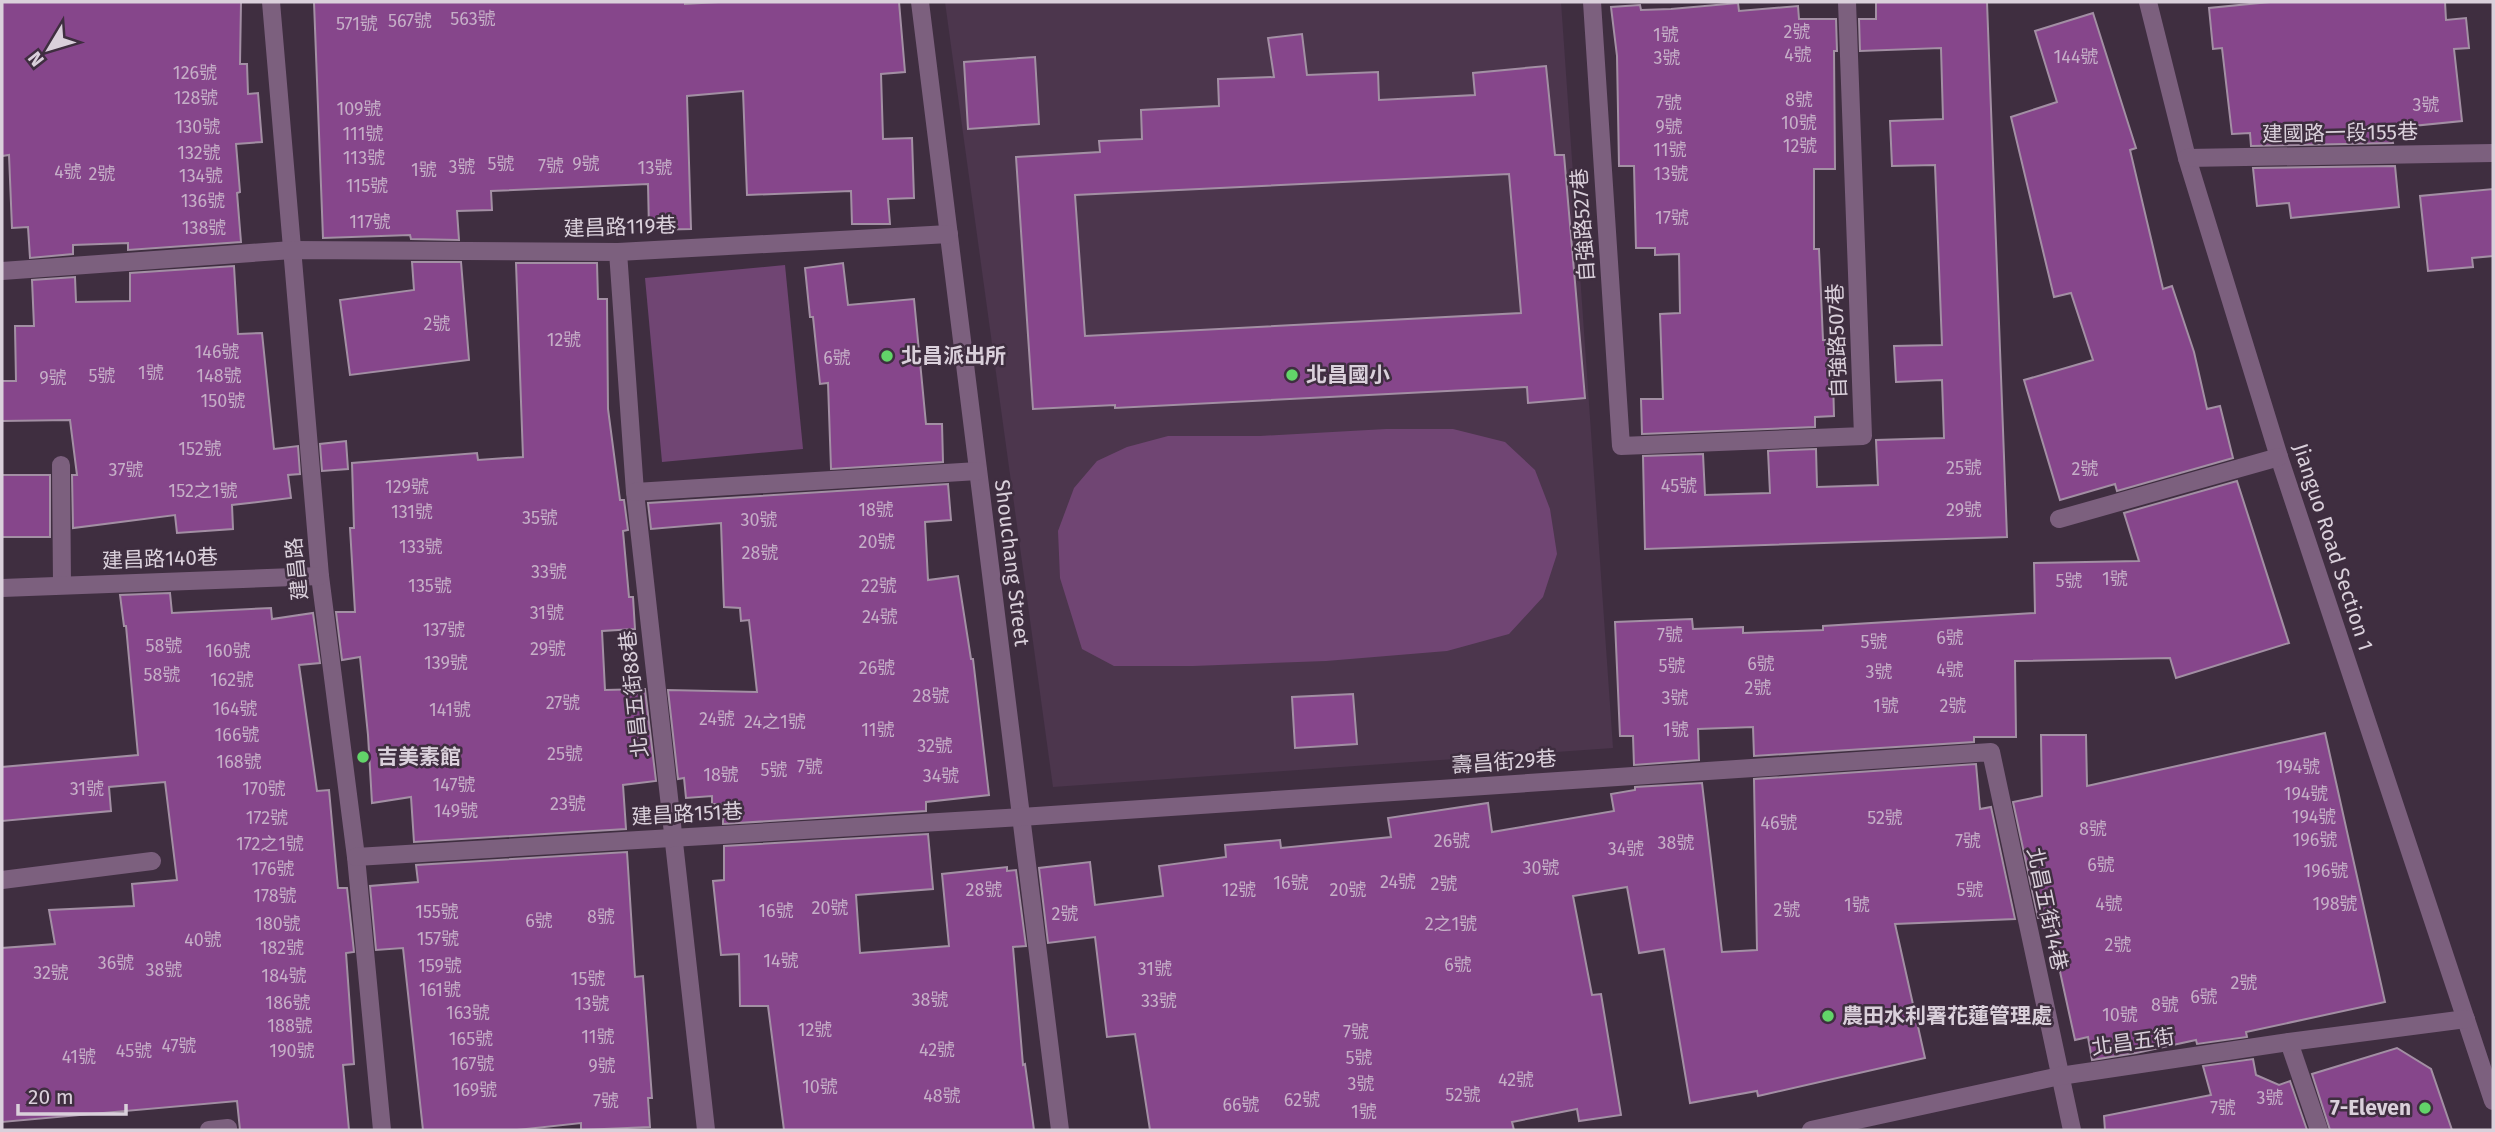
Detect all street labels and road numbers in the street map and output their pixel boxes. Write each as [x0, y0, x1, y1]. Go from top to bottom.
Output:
street label: 建國路一段155巷 [2262, 119, 2418, 147]
street label: 自強路527巷 [1566, 167, 1600, 283]
street label: 建昌路119巷 [563, 212, 677, 242]
street label: 自強路507巷 [1822, 283, 1852, 399]
street label: Jianguo Road Section 1 [2287, 440, 2379, 654]
street label: Shouchang Street [989, 478, 1035, 648]
street label: 建昌路 [281, 536, 313, 602]
street label: 建昌路140巷 [102, 544, 218, 574]
street label: 北昌五街88巷 [614, 629, 654, 759]
street label: 壽昌街29巷 [1451, 745, 1557, 779]
street label: 建昌路151巷 [631, 798, 743, 830]
street label: 北昌五街14巷 [2021, 845, 2073, 973]
street label: 北昌五街 [2090, 1023, 2176, 1061]

